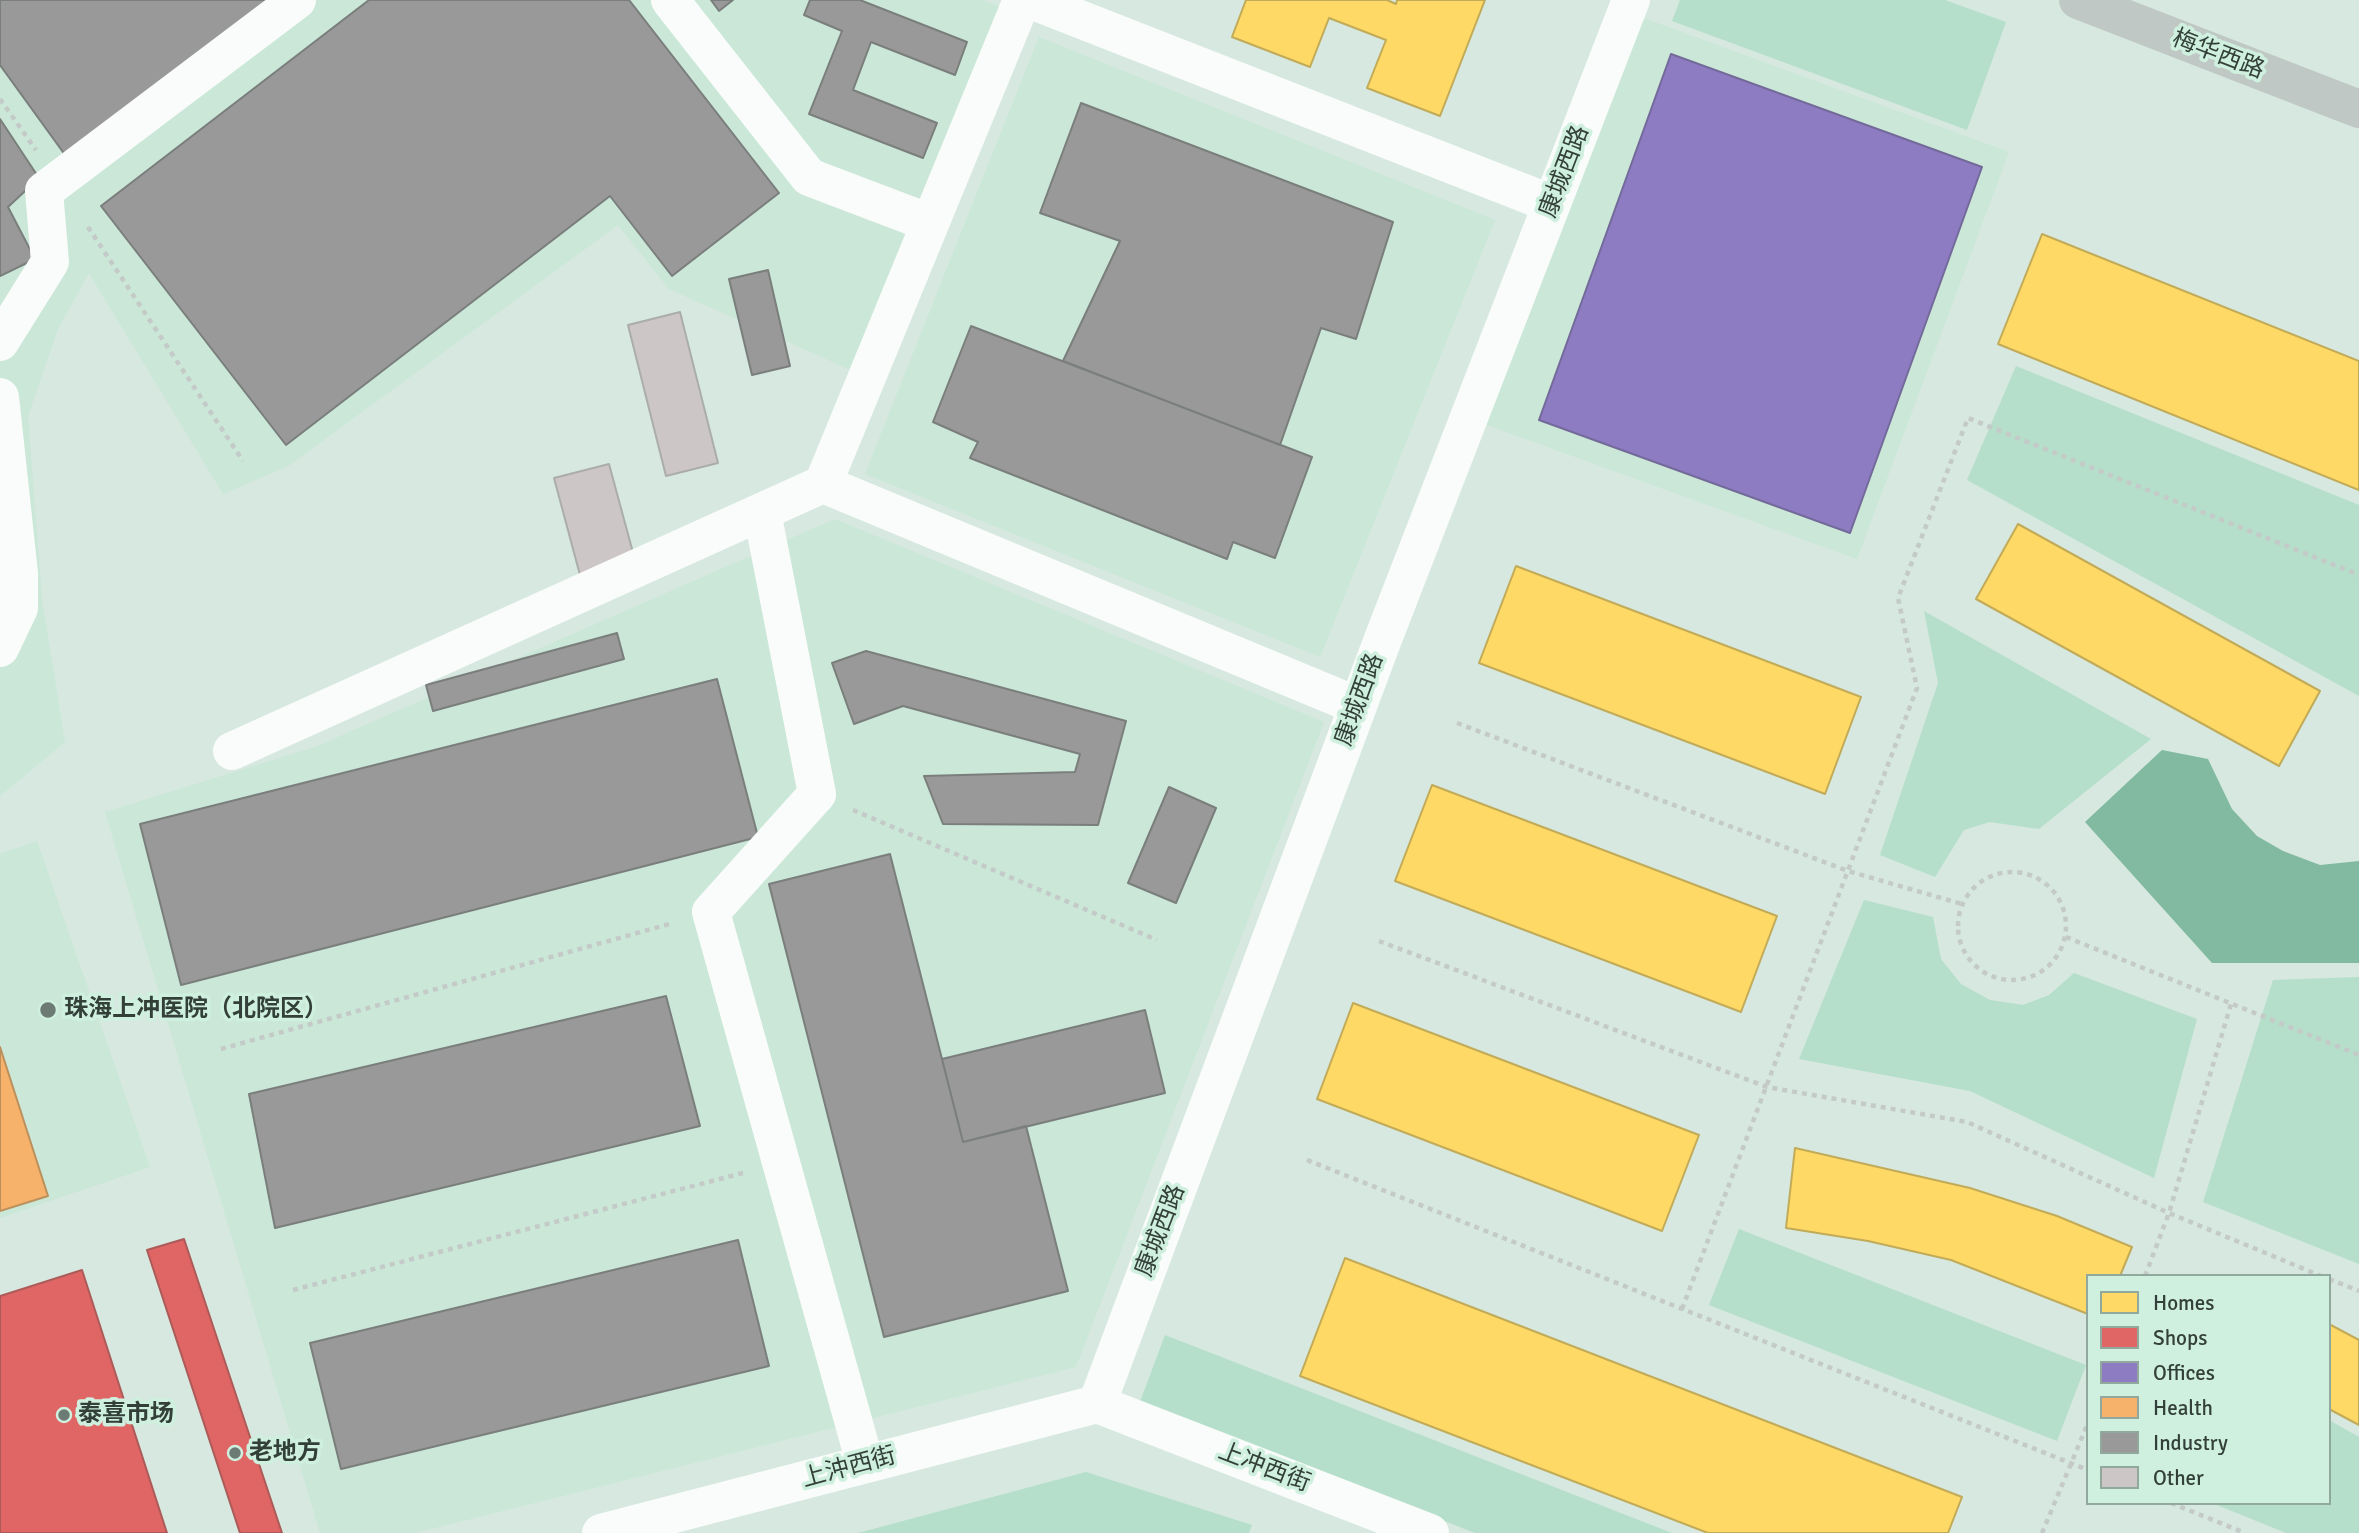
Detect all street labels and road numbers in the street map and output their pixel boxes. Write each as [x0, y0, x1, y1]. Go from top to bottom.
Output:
street label: 梅华西路 [2168, 24, 2268, 86]
street label: 康城西路 [1534, 122, 1596, 222]
street label: 康城西路 [1330, 650, 1390, 750]
street label: 康城西路 [1130, 1181, 1192, 1281]
street label: 上冲西街 [1214, 1437, 1314, 1499]
street label: 上沖西街 [799, 1442, 899, 1494]

